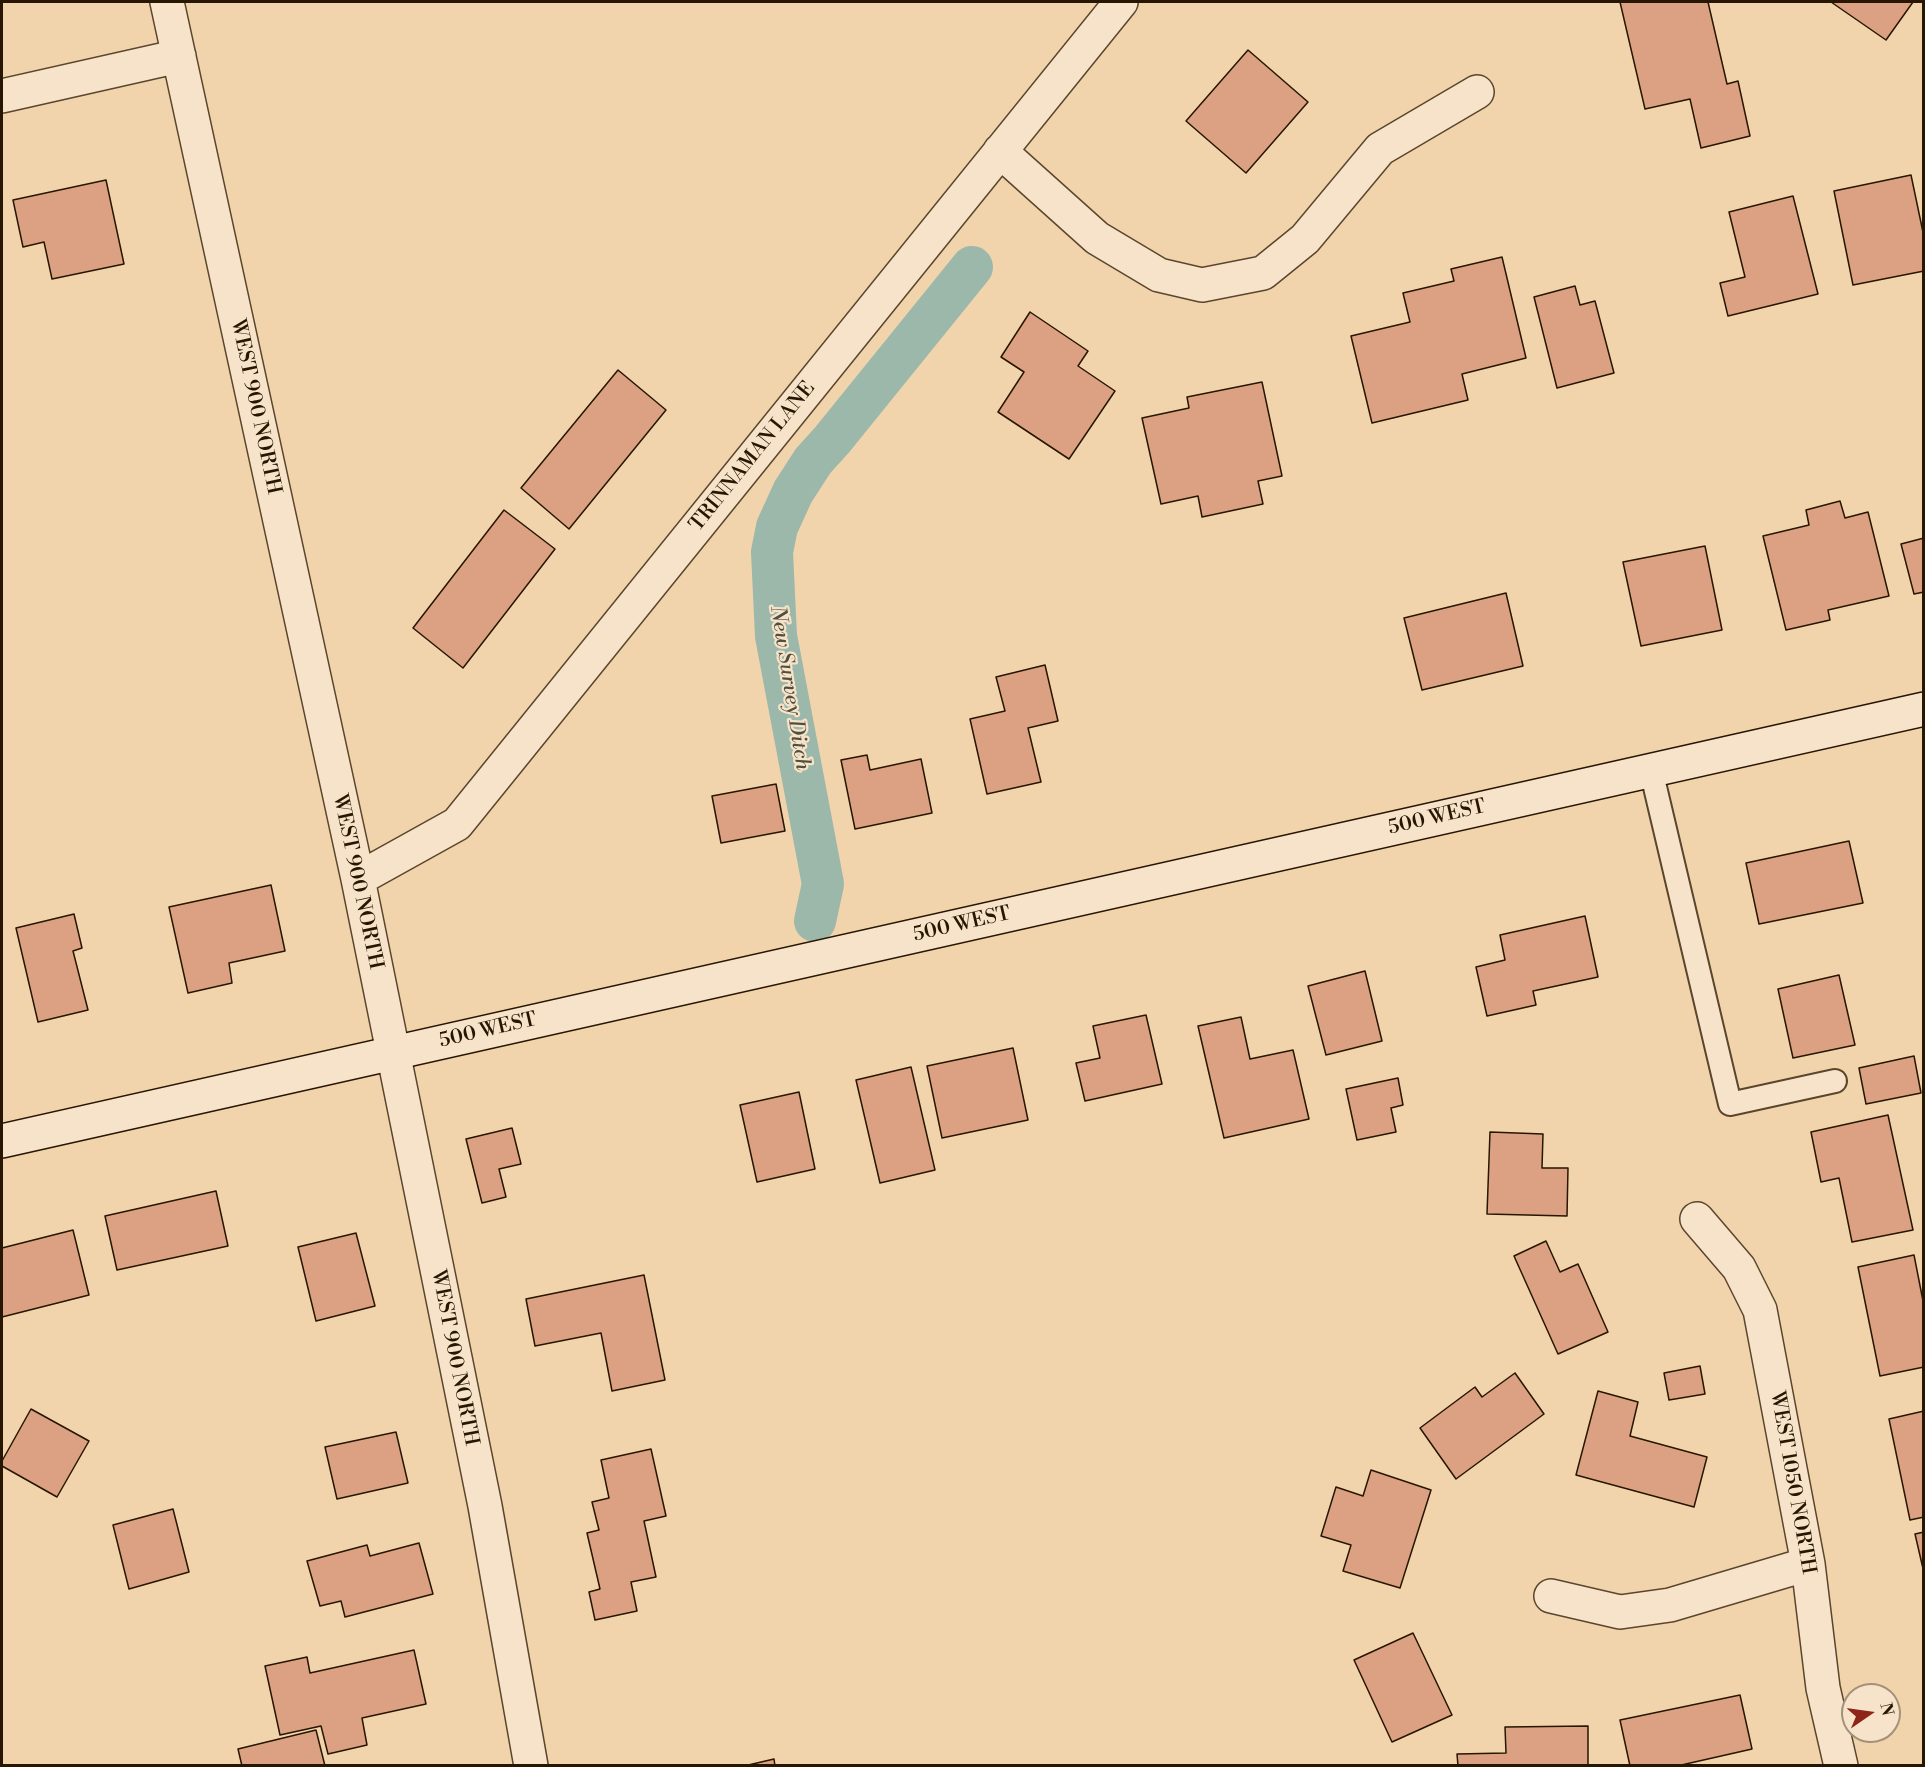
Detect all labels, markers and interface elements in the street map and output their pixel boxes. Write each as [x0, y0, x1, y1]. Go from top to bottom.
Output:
street label: WEST 900 NORTH [225, 317, 285, 497]
street label: TRINNAMAN LANE [685, 377, 821, 537]
water label: New Survey Ditch [764, 604, 814, 772]
street label: WEST 900 NORTH [327, 792, 387, 972]
street label: 500 WEST [1386, 795, 1488, 841]
street label: 500 WEST [911, 902, 1013, 948]
street label: 500 WEST [437, 1008, 539, 1054]
street label: WEST 900 NORTH [425, 1268, 483, 1448]
street label: WEST 1050 NORTH [1764, 1390, 1820, 1576]
north arrow [1841, 1683, 1901, 1743]
text: N [1875, 1701, 1898, 1718]

